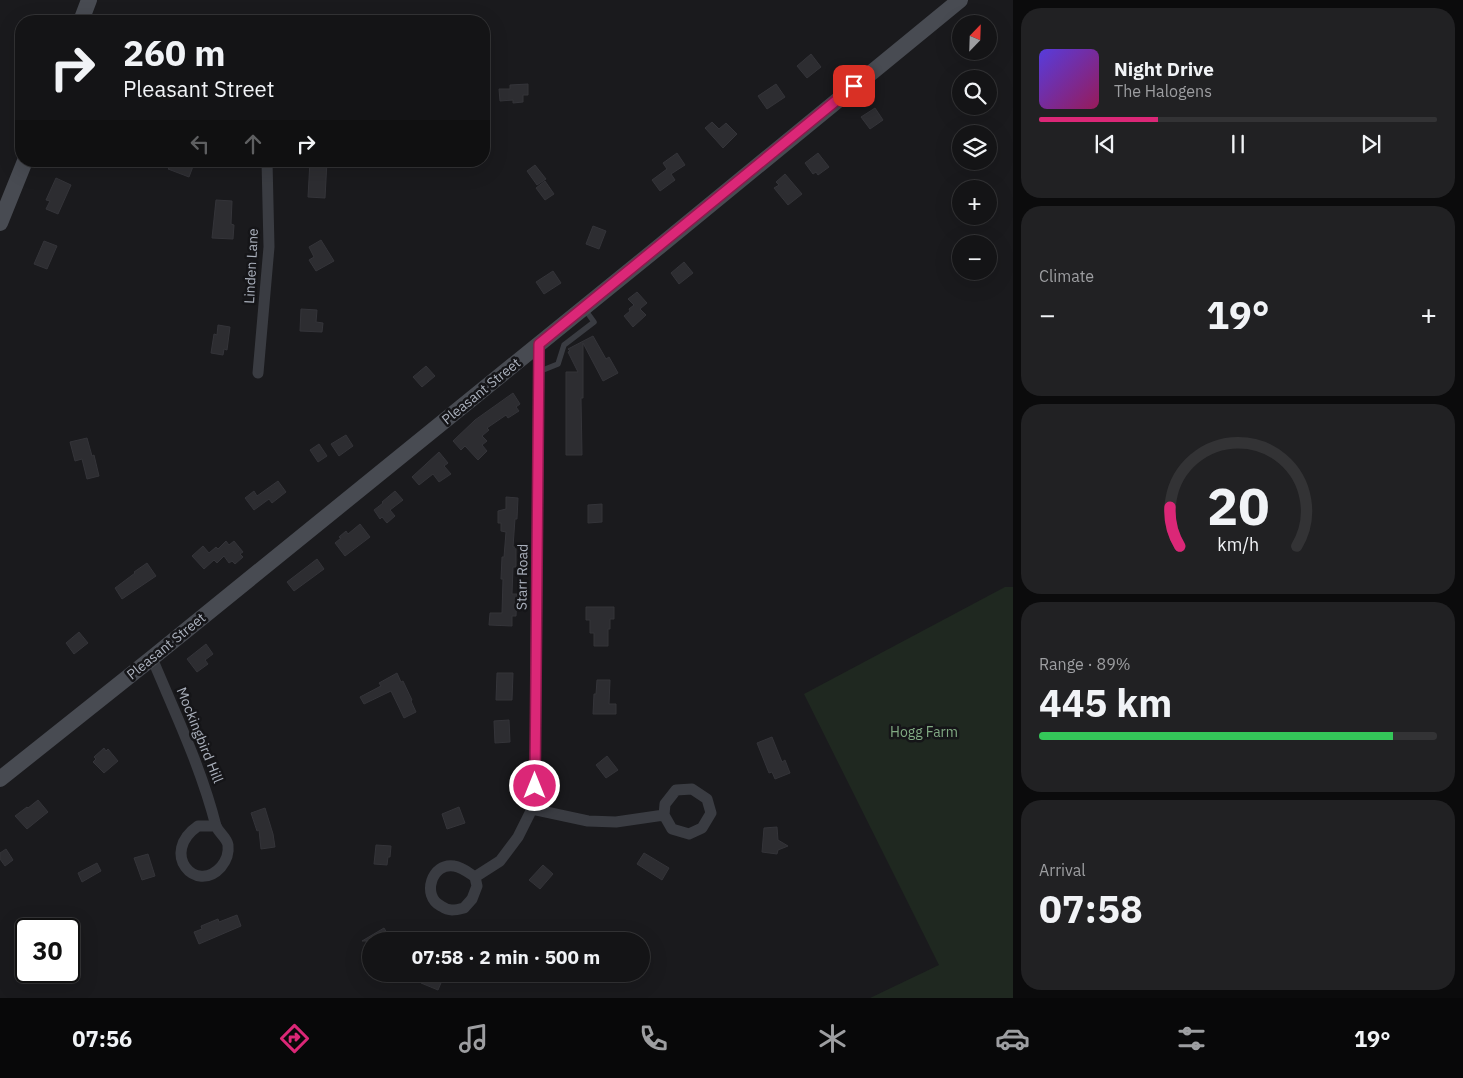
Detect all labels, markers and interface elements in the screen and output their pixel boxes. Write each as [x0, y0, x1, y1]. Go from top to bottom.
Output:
north arrow [952, 15, 998, 60]
map controls [952, 15, 997, 280]
text: 260 m [123, 30, 226, 76]
icon: right [40, 35, 105, 100]
text: Night Drive [1114, 57, 1214, 81]
pin [833, 65, 875, 107]
button: search [952, 70, 997, 115]
icon: arrive [840, 72, 868, 100]
text: Pleasant Street [123, 74, 274, 103]
text: The Halogens [1114, 81, 1212, 101]
button: layers [952, 125, 997, 170]
icon: left [186, 130, 214, 158]
icon: ahead [239, 130, 267, 158]
icon: right [292, 130, 320, 158]
icon: previous [1091, 130, 1119, 158]
icon: pause [1224, 130, 1252, 158]
icon: next [1357, 130, 1385, 158]
button: + [952, 180, 997, 225]
street label: Linden Lane [240, 227, 262, 304]
button: − [952, 235, 997, 280]
text: Climate [1039, 266, 1094, 286]
text: 19° [1206, 290, 1270, 339]
text: − [1039, 296, 1056, 333]
text: + [1420, 296, 1437, 333]
street label: Pleasant Street [438, 354, 524, 428]
text: 20 [1207, 472, 1269, 539]
text: km/h [1217, 533, 1259, 556]
street label: Starr Road [512, 544, 532, 610]
street label: Pleasant Street [123, 609, 209, 683]
text: Range · 89% [1039, 654, 1131, 674]
text: 445 km [1039, 678, 1172, 727]
street label: Mockingbird Hill [173, 685, 227, 786]
park label: Hogg Farm [890, 723, 958, 741]
position arrow [508, 759, 560, 811]
text: Arrival [1039, 860, 1086, 880]
text: 07:58 [1039, 884, 1143, 933]
speed limit sign: 30 [15, 918, 80, 983]
text: 07:58 · 2 min · 500 m [412, 945, 600, 969]
icon: directions [277, 1021, 312, 1056]
icon: music [456, 1021, 491, 1056]
icon: phone [636, 1021, 671, 1056]
icon: climate [815, 1021, 850, 1056]
icon: car [995, 1021, 1030, 1056]
icon: filters [1174, 1021, 1209, 1056]
text: 07:56 [72, 1024, 132, 1053]
text: 19° [1354, 1024, 1391, 1053]

